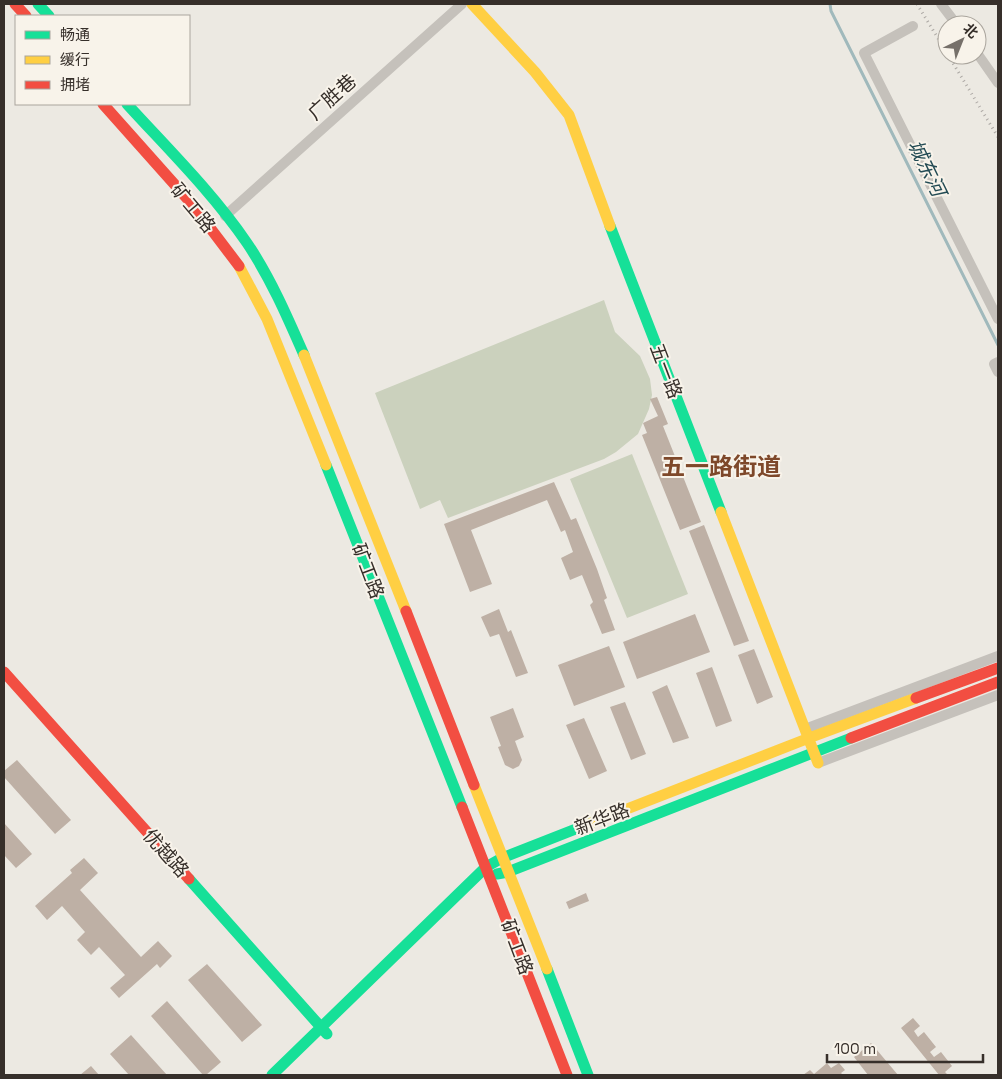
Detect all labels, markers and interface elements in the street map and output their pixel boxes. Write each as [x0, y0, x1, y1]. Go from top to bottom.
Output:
legend [15, 15, 190, 105]
north arrow [937, 15, 987, 65]
text: 北 [960, 19, 982, 42]
text: 畅通 [60, 25, 90, 44]
text: 缓行 [60, 50, 90, 69]
street label: 广胜巷 [302, 69, 362, 125]
text: 拥堵 [60, 75, 90, 94]
water label: 城东河 [902, 135, 954, 204]
street label: 矿工路 [165, 178, 221, 238]
street label: 五一路 [644, 340, 688, 402]
district label: 五一路街道 [661, 451, 781, 482]
street label: 矿工路 [346, 540, 390, 602]
street label: 新华路 [571, 797, 633, 841]
street label: 优越路 [138, 823, 194, 883]
street label: 矿工路 [495, 916, 539, 978]
scale bar [827, 1032, 983, 1064]
text: 100 m [834, 1039, 876, 1058]

